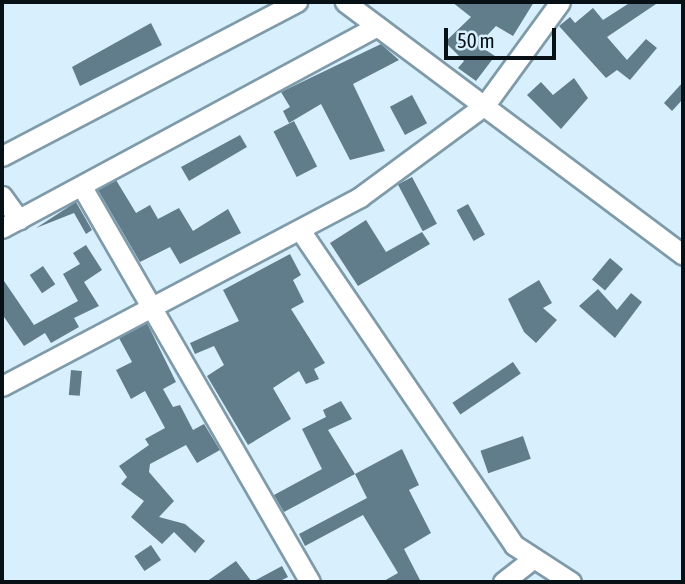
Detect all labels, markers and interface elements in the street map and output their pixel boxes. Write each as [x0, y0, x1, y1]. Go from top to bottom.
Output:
scale bar [447, 14, 559, 58]
text: 50 m [457, 28, 495, 52]

